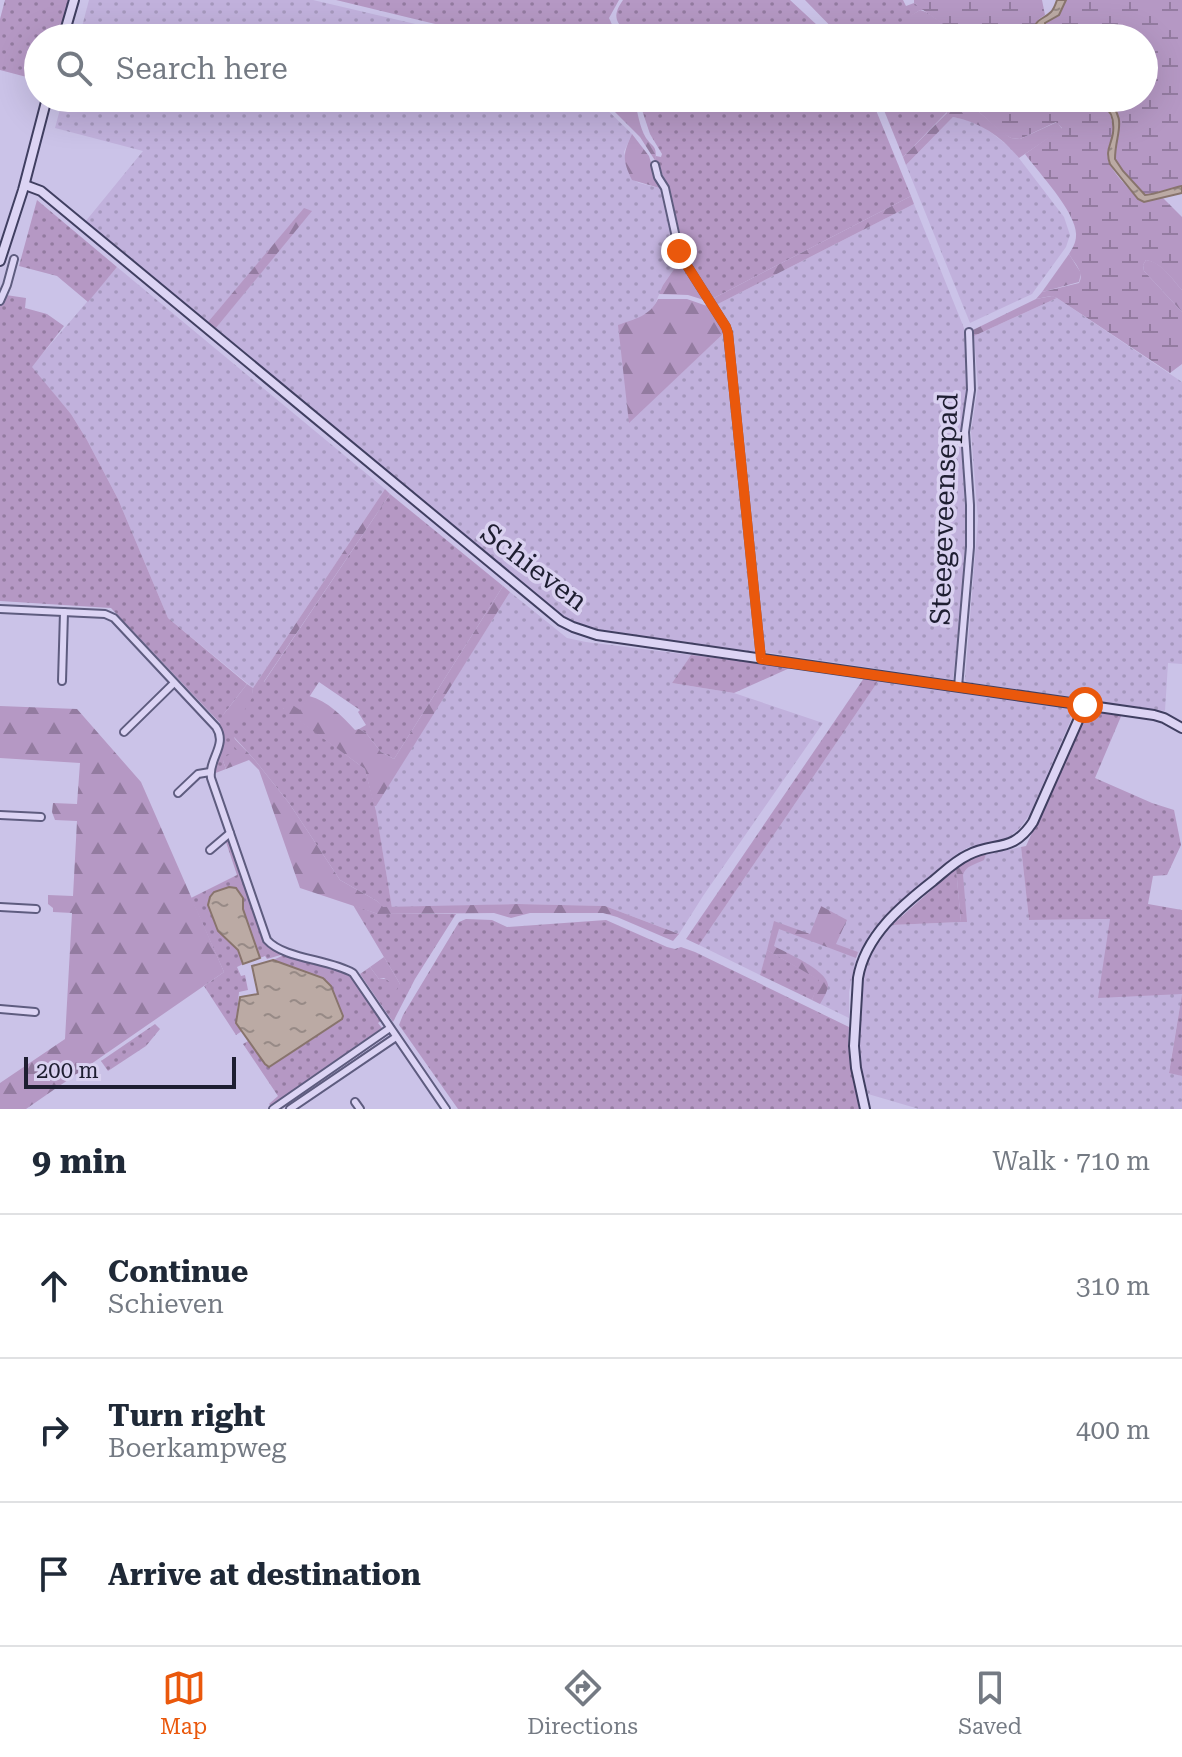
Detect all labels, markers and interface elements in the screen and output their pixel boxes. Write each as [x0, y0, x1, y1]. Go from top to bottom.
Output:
search box [24, 24, 1158, 112]
icon: search [52, 46, 96, 90]
text: Search here [116, 51, 288, 86]
route end [661, 233, 697, 269]
street label: Steegeveensepad [923, 392, 965, 626]
street label: Schieven [474, 516, 594, 618]
route start [1067, 687, 1103, 723]
scale bar [24, 1053, 236, 1089]
text: 200 m [36, 1058, 99, 1083]
text: 9 min [32, 1141, 127, 1181]
text: Walk · 710 m [992, 1146, 1150, 1176]
text: Continue [108, 1254, 248, 1289]
icon: ahead [32, 1264, 76, 1308]
text: 310 m [1076, 1271, 1150, 1301]
text: Schieven [108, 1289, 224, 1319]
text: Turn right [108, 1398, 265, 1433]
icon: right [32, 1408, 76, 1452]
text: 400 m [1076, 1415, 1150, 1445]
text: Boerkampweg [108, 1433, 286, 1463]
icon: arrive [32, 1552, 76, 1596]
text: Arrive at destination [108, 1557, 421, 1592]
tab: Map [160, 1666, 207, 1739]
tab: Directions [527, 1666, 638, 1739]
tab: Saved [958, 1666, 1022, 1739]

